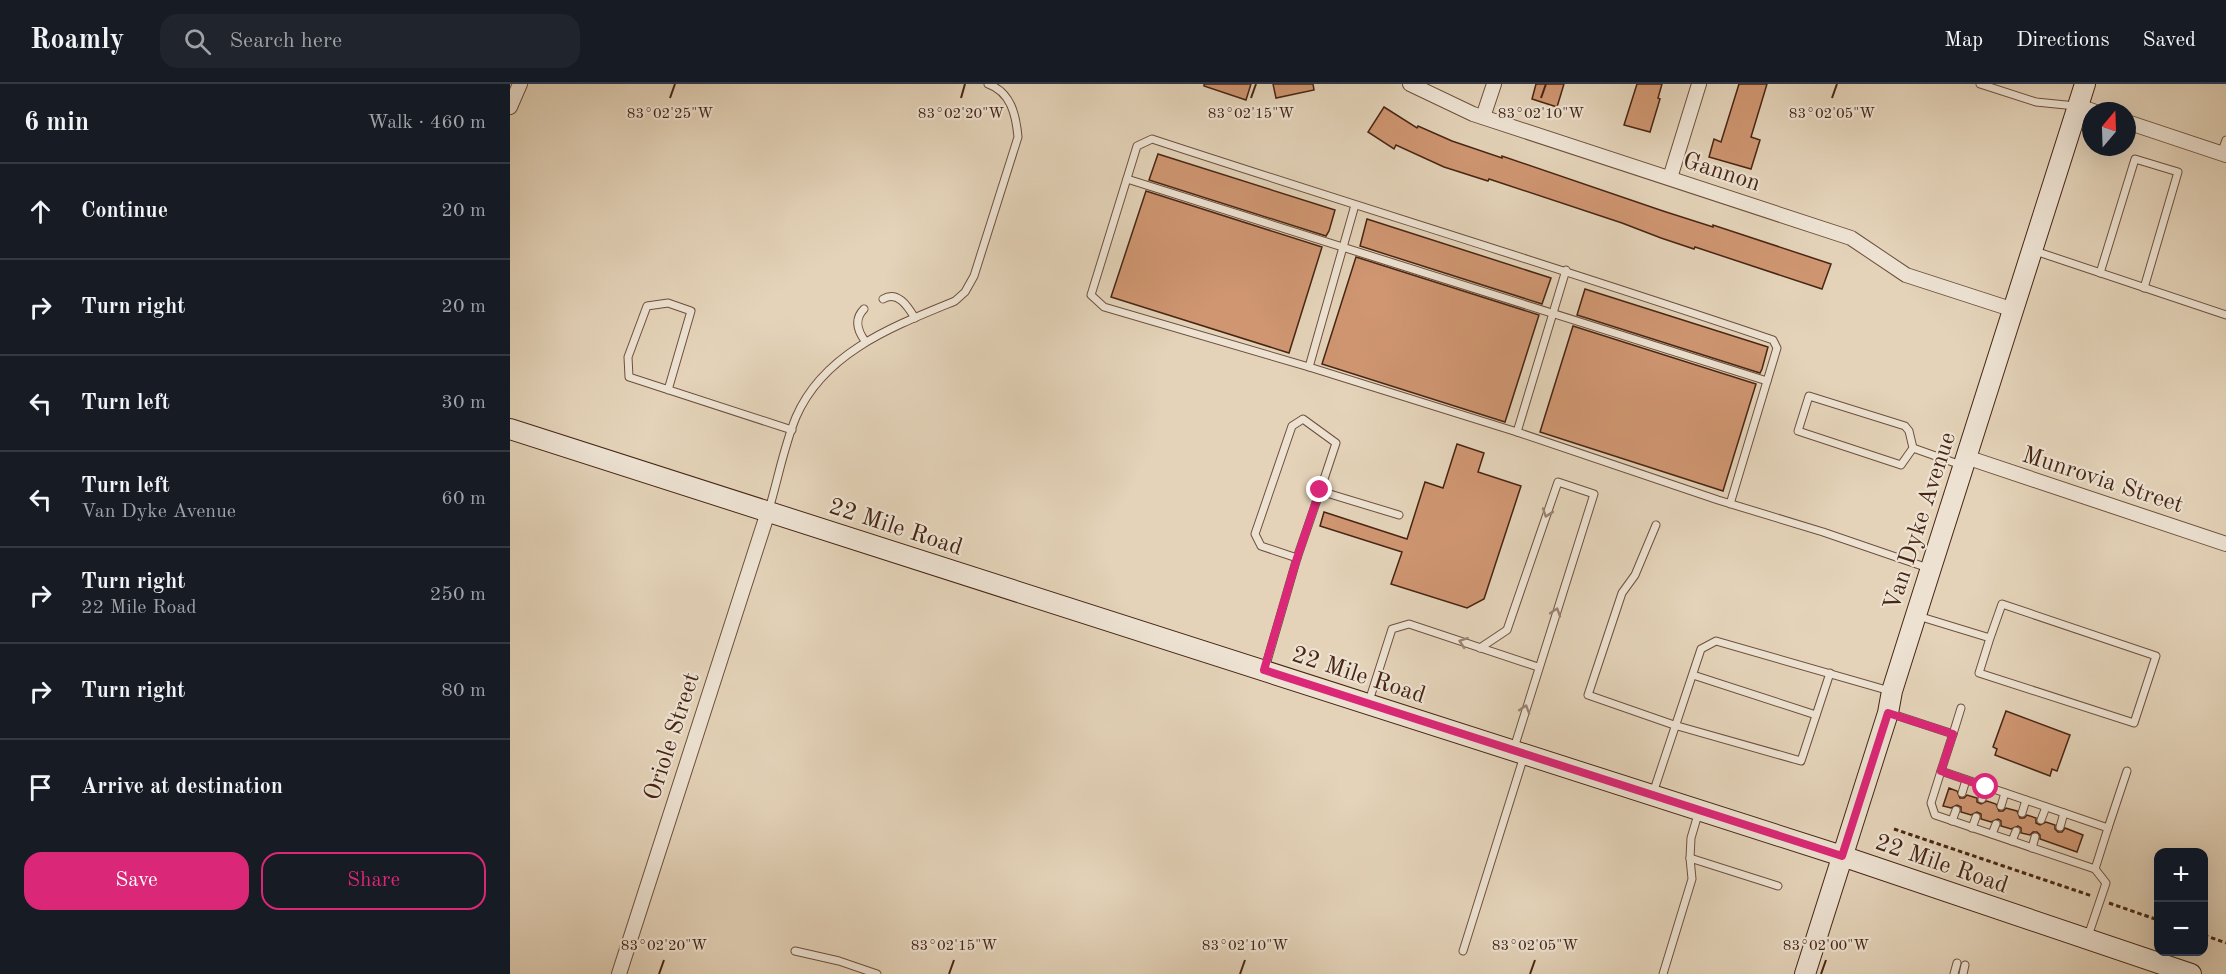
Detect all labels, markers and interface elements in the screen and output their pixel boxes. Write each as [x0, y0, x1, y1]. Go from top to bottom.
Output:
search box [160, 14, 580, 68]
icon: search [181, 25, 214, 58]
text: Roamly [30, 27, 124, 55]
text: Search here [229, 30, 342, 52]
text: Map [1944, 30, 1983, 51]
text: Directions [2016, 30, 2110, 51]
text: Saved [2143, 30, 2196, 51]
north arrow [2082, 102, 2136, 156]
text: 83°02'25"W [627, 107, 713, 122]
text: 83°02'20"W [918, 107, 1004, 122]
text: 83°02'15"W [1208, 107, 1294, 122]
text: 83°02'10"W [1498, 107, 1584, 122]
text: 83°02'05"W [1789, 107, 1875, 122]
text: 6 min [24, 110, 89, 136]
text: Walk · 460 m [367, 113, 486, 133]
street label: Gannon [1680, 149, 1763, 197]
icon: ahead [24, 195, 57, 228]
text: Continue [81, 200, 168, 222]
text: 20 m [441, 201, 486, 221]
icon: right [24, 291, 57, 324]
text: Turn right [81, 296, 185, 318]
text: 20 m [441, 297, 486, 317]
icon: left [24, 387, 57, 420]
text: Turn left [81, 392, 170, 414]
text: 30 m [441, 393, 486, 413]
street label: Van Dyke Avenue [1881, 429, 1961, 614]
street label: Munrovia Street [2019, 444, 2186, 518]
text: Turn left [81, 475, 170, 497]
route end [1306, 476, 1332, 502]
icon: left [24, 483, 57, 516]
text: 60 m [441, 489, 486, 509]
street label: 22 Mile Road [826, 495, 965, 561]
text: Van Dyke Avenue [81, 502, 236, 522]
one-way arrow [1542, 507, 1555, 518]
text: Turn right [81, 571, 185, 593]
icon: right [24, 579, 57, 612]
text: 250 m [430, 585, 486, 605]
text: 22 Mile Road [81, 598, 197, 618]
one-way arrow [1549, 607, 1561, 618]
one-way arrow [1458, 637, 1469, 649]
street label: 22 Mile Road [1289, 643, 1428, 709]
street label: Oriole Street [641, 670, 705, 804]
icon: right [24, 675, 57, 708]
text: Turn right [81, 680, 185, 702]
text: 80 m [441, 681, 486, 701]
one-way arrow [1518, 704, 1531, 715]
icon: arrive [24, 771, 57, 804]
route start [1972, 773, 1998, 799]
text: Arrive at destination [81, 776, 283, 798]
street label: 22 Mile Road [1872, 831, 2011, 899]
map controls [2154, 848, 2208, 956]
button: + [2154, 848, 2208, 902]
button: Save [24, 852, 249, 910]
button: Share [261, 852, 486, 910]
button: − [2154, 902, 2208, 956]
text: 83°02'20"W [621, 939, 707, 954]
text: 83°02'15"W [911, 939, 997, 954]
text: 83°02'10"W [1202, 939, 1288, 954]
text: 83°02'05"W [1492, 939, 1578, 954]
text: 83°02'00"W [1783, 939, 1869, 954]

